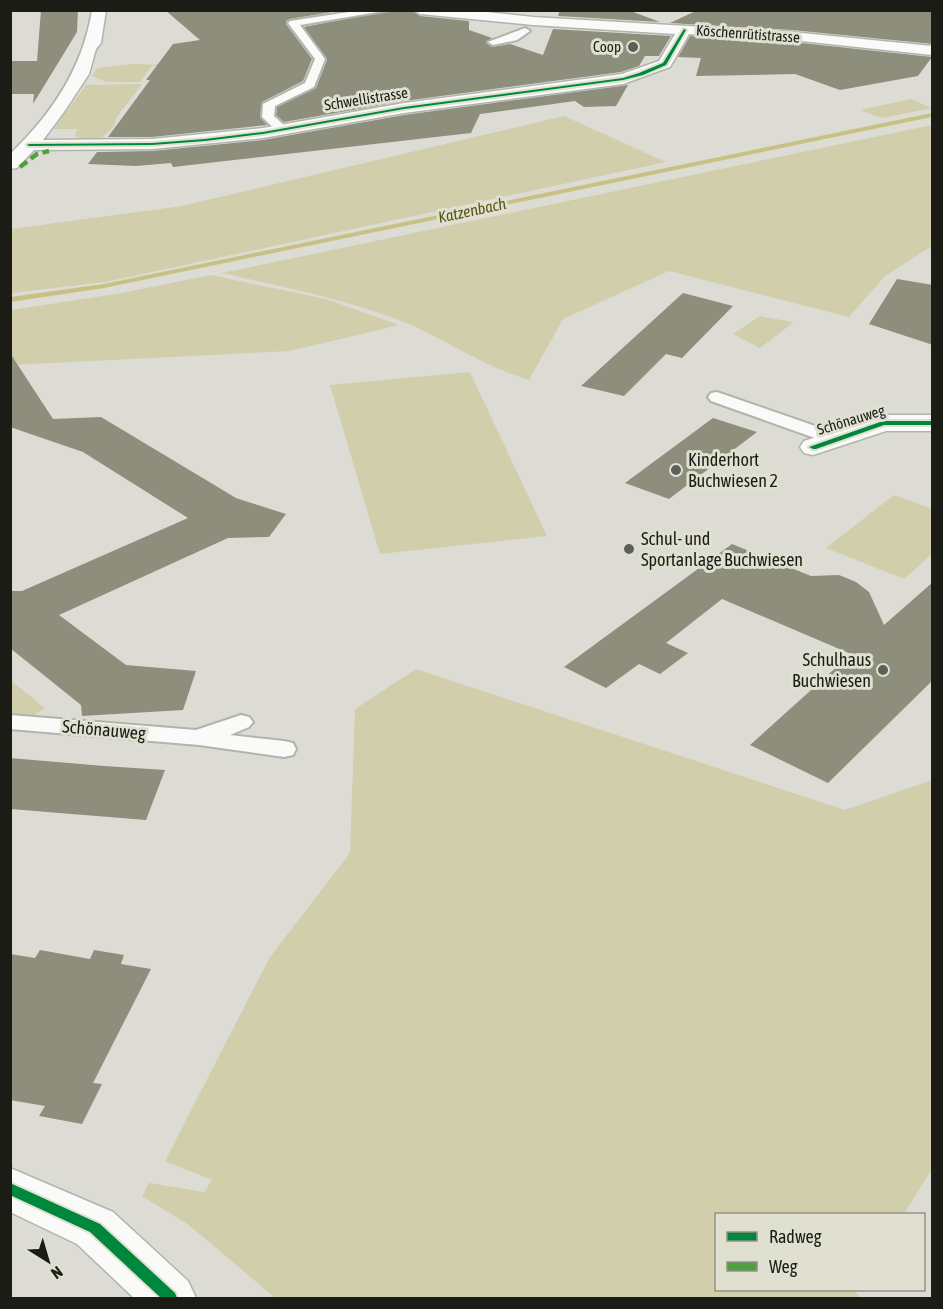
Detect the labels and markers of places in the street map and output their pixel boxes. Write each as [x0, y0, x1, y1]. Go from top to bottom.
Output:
place label: Coop [593, 38, 621, 55]
marker: Coop [626, 40, 640, 54]
place label: Kinderhort Buchwiesen 2 [688, 449, 778, 491]
marker: Kinderhort Buchwiesen 2 [669, 463, 683, 477]
place label: Schul- und Sportanlage Buchwiesen [641, 528, 803, 570]
marker: Schul- und Sportanlage Buchwiesen [622, 542, 636, 556]
place label: Schulhaus Buchwiesen [792, 649, 871, 691]
marker: Schulhaus Buchwiesen [876, 663, 890, 677]

